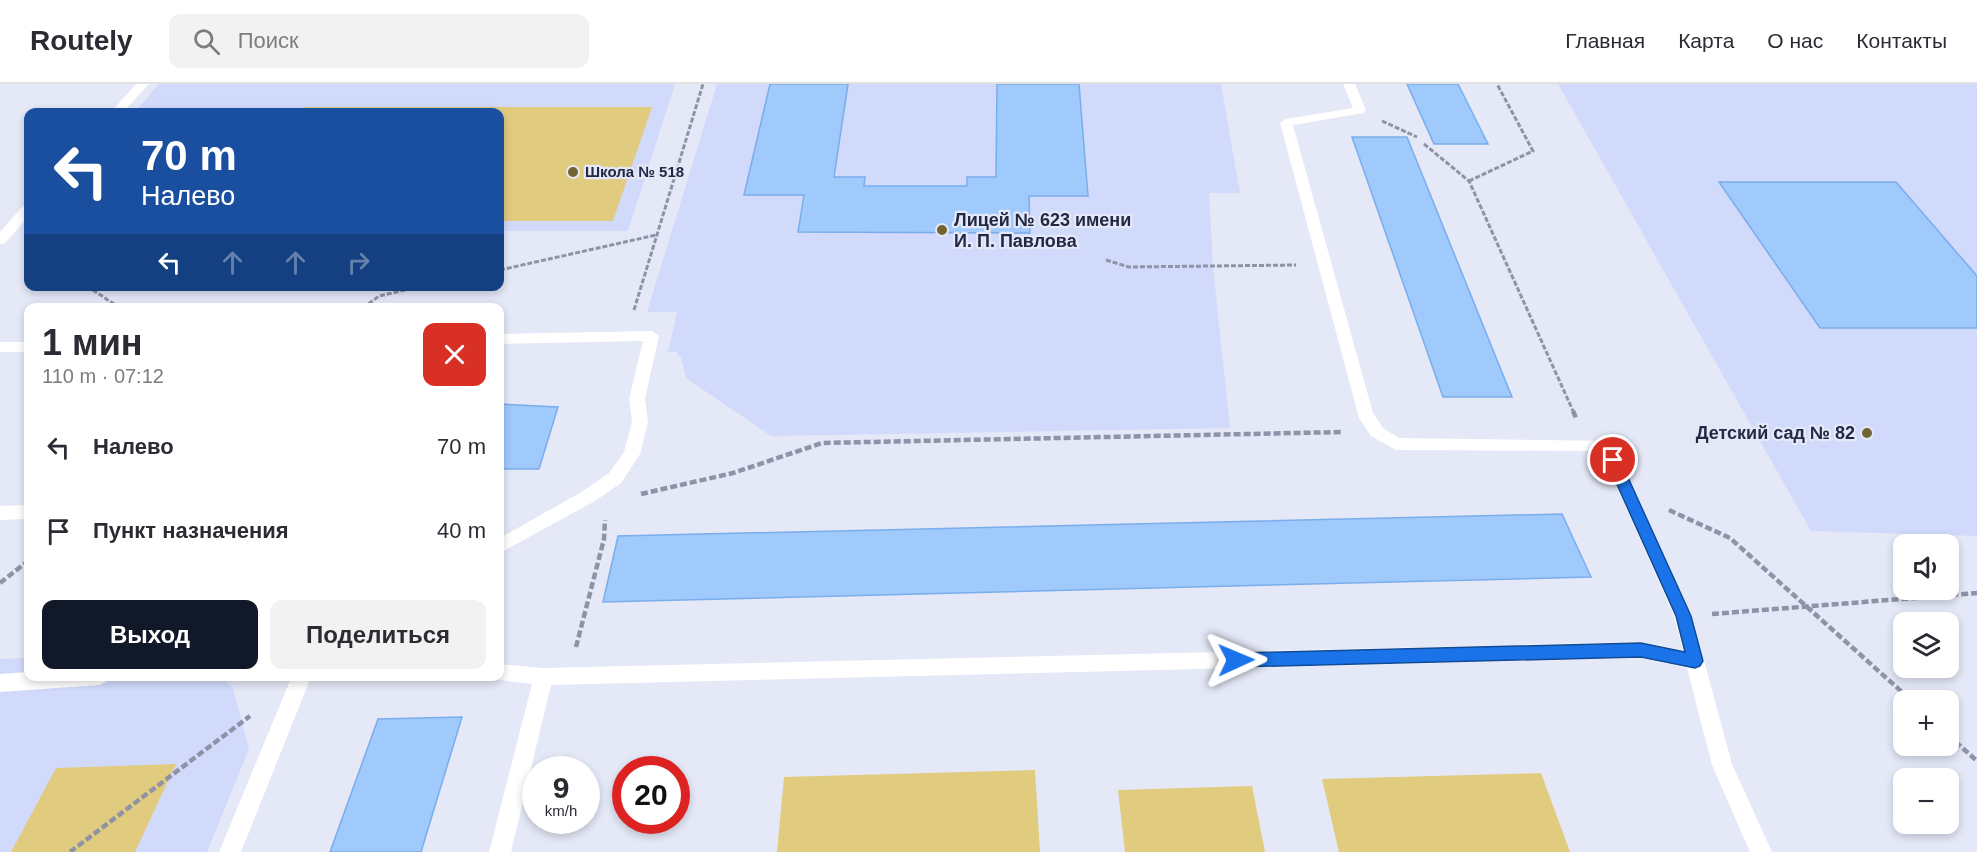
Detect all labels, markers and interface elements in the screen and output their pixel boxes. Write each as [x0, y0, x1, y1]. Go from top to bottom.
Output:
search box [169, 14, 589, 68]
text: Routely [30, 25, 133, 56]
icon: search [190, 25, 223, 58]
text: Поиск [238, 28, 299, 53]
text: Главная [1565, 29, 1645, 52]
text: Карта [1678, 29, 1734, 52]
text: О нас [1767, 29, 1823, 52]
text: Контакты [1856, 29, 1947, 52]
icon: left [42, 132, 120, 210]
text: 70 m [141, 132, 237, 179]
place label: Школа № 518 [585, 163, 684, 180]
marker: Школа № 518 [566, 165, 580, 179]
text: Налево [141, 181, 235, 211]
place label: Лицей № 623 имени И. П. Павлова [954, 210, 1131, 251]
marker: Лицей № 623 имени И. П. Павлова [935, 223, 949, 237]
icon: left [153, 246, 186, 279]
icon: ahead [216, 246, 249, 279]
icon: ahead [279, 246, 312, 279]
icon: right [342, 246, 375, 279]
text: 1 мин [42, 322, 143, 363]
button: close [423, 323, 486, 386]
text: 110 m · 07:12 [42, 365, 164, 387]
place label: Детский сад № 82 [1696, 423, 1855, 443]
marker: Детский сад № 82 [1860, 426, 1874, 440]
icon: left [42, 431, 75, 464]
text: Налево [93, 434, 174, 459]
text: 70 m [437, 434, 486, 459]
pin [1587, 434, 1638, 485]
icon: arrive [1596, 443, 1629, 476]
icon: arrive [42, 515, 75, 548]
text: Пункт назначения [93, 518, 289, 543]
text: 40 m [437, 518, 486, 543]
map controls [1893, 534, 1959, 834]
button: sound [1893, 534, 1959, 600]
button: Выход [42, 600, 258, 669]
button: Поделиться [270, 600, 486, 669]
button: layers [1893, 612, 1959, 678]
position arrow [1204, 628, 1268, 692]
button: + [1893, 690, 1959, 756]
speed limit sign: 20 [612, 756, 690, 834]
button: − [1893, 768, 1959, 834]
text: 9 [553, 771, 569, 804]
text: km/h [545, 802, 577, 819]

